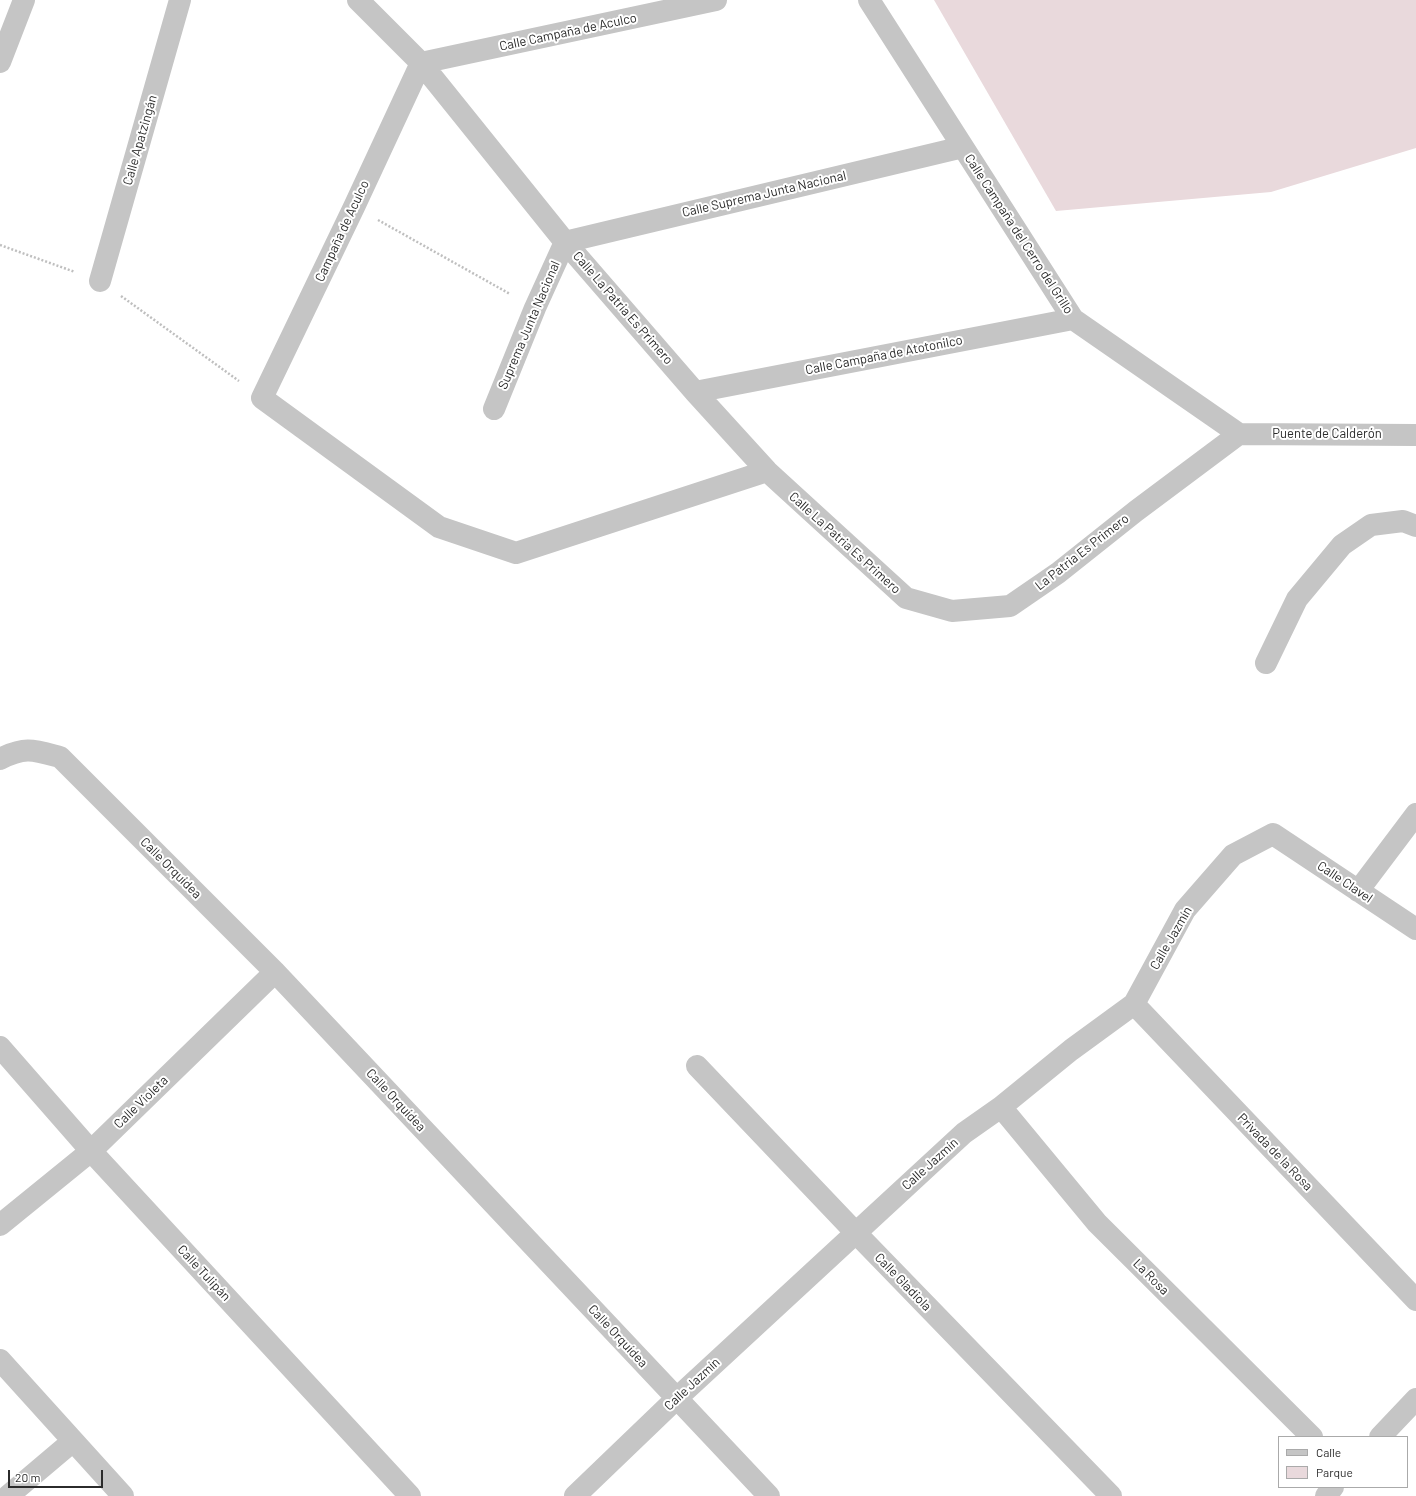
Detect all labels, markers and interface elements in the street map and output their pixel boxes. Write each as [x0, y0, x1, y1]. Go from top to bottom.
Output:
street label: Calle Campaña de Aculco [498, 10, 638, 54]
street label: Calle Apatzingán [120, 93, 160, 187]
street label: Calle Campaña del Cerro del Grillo [961, 151, 1077, 317]
street label: Calle Suprema Junta Nacional [680, 168, 848, 220]
street label: Campaña de Aculco [312, 178, 372, 284]
street label: Calle La Patria Es Primero [570, 248, 676, 368]
street label: Suprema Junta Nacional [495, 258, 563, 392]
street label: Calle Campaña de Atotonilco [804, 332, 964, 378]
street label: Puente de Calderón [1272, 426, 1382, 442]
street label: Calle La Patria Es Primero [786, 489, 904, 597]
street label: La Patria Es Primero [1032, 511, 1132, 593]
street label: Calle Orquídea [137, 834, 205, 902]
street label: Calle Clavel [1314, 858, 1376, 906]
street label: Calle Jazmín [1147, 904, 1195, 972]
street label: Calle Orquídea [363, 1065, 429, 1135]
street label: Calle Violeta [111, 1072, 171, 1132]
street label: Privada de la Rosa [1234, 1110, 1316, 1194]
street label: Calle Jazmín [899, 1135, 961, 1193]
street label: Calle Tulipán [174, 1242, 234, 1304]
street label: Calle Gladiola [871, 1250, 935, 1314]
street label: La Rosa [1130, 1256, 1172, 1298]
street label: Calle Orquídea [585, 1301, 651, 1371]
street label: Calle Jazmín [661, 1354, 723, 1414]
legend [1278, 1436, 1408, 1488]
text: Calle [1316, 1445, 1341, 1459]
scale bar [10, 1462, 105, 1488]
text: Parque [1316, 1465, 1353, 1479]
text: 20 m [15, 1470, 41, 1484]

